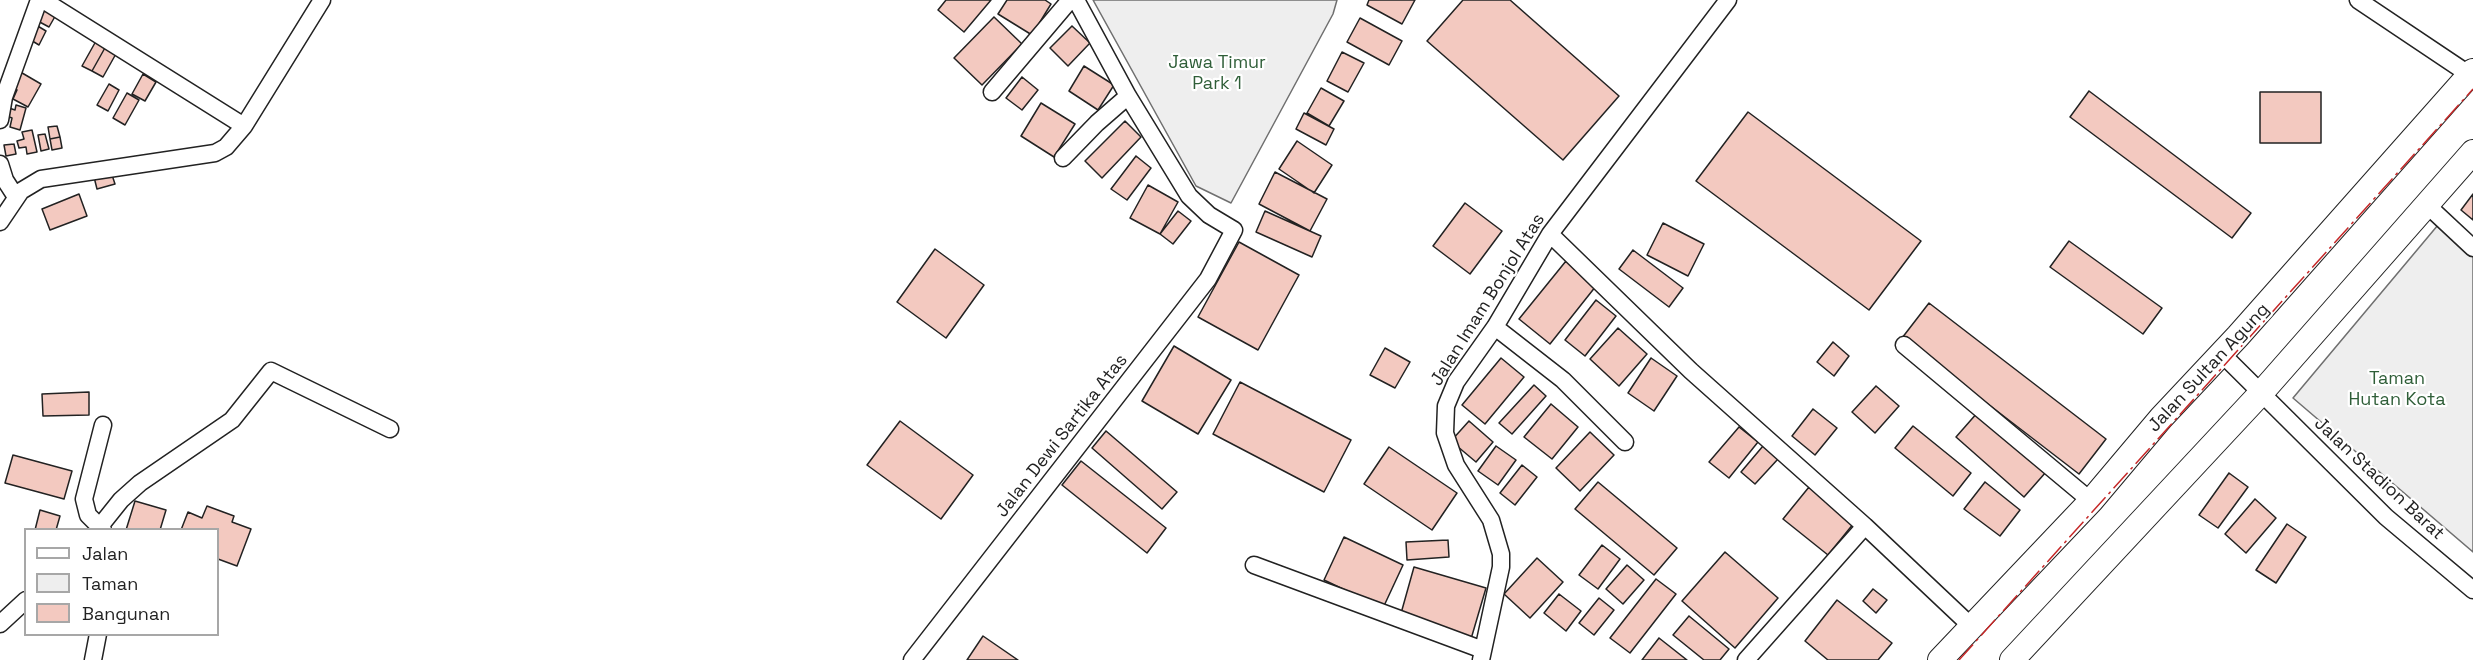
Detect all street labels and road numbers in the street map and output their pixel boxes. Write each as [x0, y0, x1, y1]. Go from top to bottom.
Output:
street label: Jalan Imam Bonjol Atas [1426, 210, 1550, 390]
street label: Jalan Sultan Agung [2144, 299, 2274, 437]
street label: Jalan Dewi Sartika Atas [992, 350, 1132, 522]
street label: Jalan Stadion Barat [2309, 413, 2449, 545]

